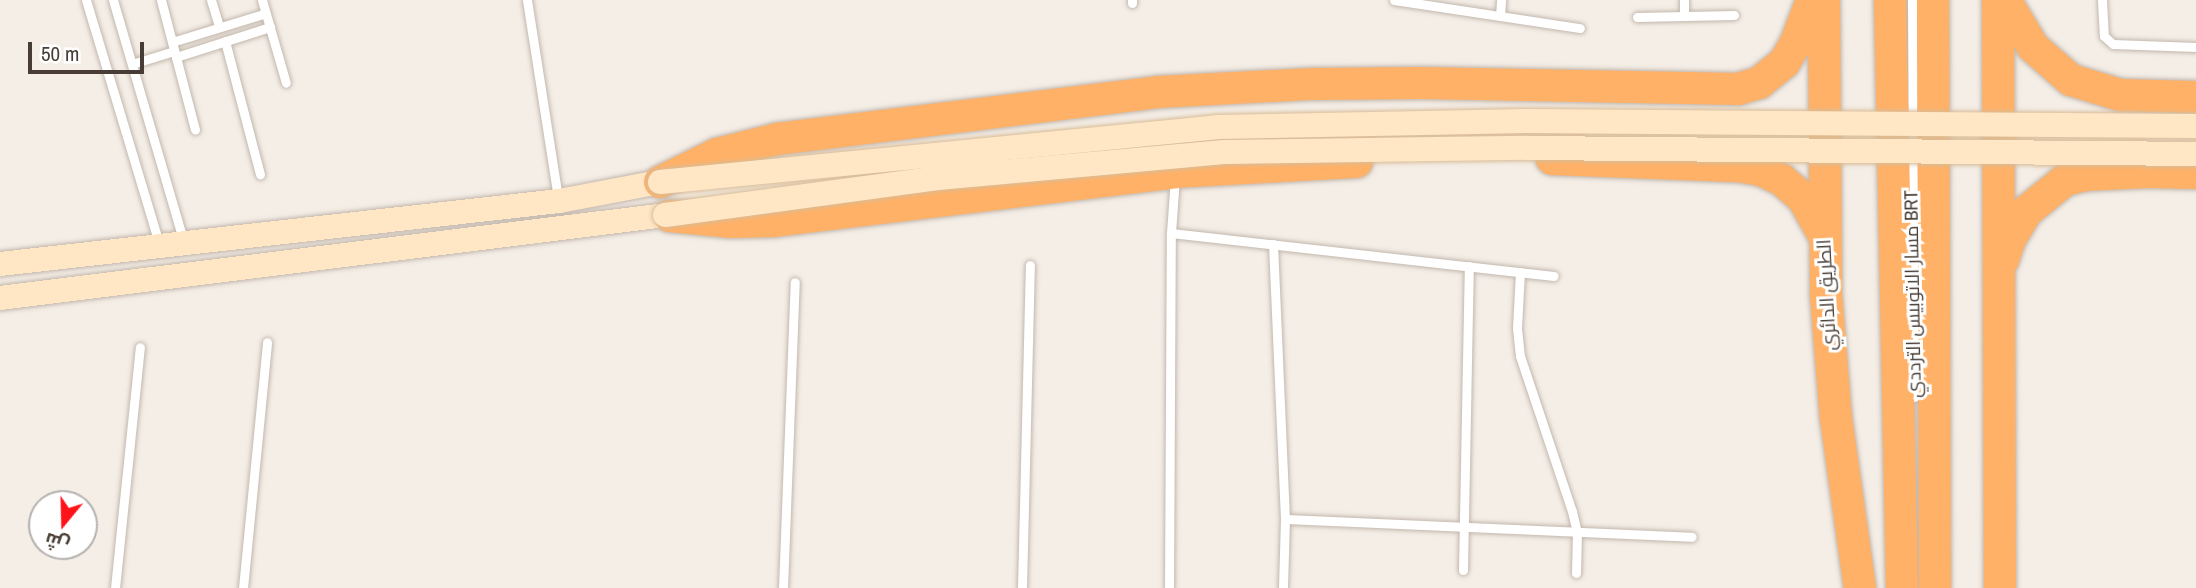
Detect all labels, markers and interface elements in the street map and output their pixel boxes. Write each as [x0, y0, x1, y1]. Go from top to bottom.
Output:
scale bar [32, 28, 147, 72]
text: 50 m [41, 39, 79, 68]
street label: مسار الاتوبيس الترددي BRT [1900, 190, 1926, 398]
street label: الطريق الدائري [1813, 239, 1841, 351]
north arrow [28, 490, 98, 560]
text: ش [41, 527, 73, 559]

